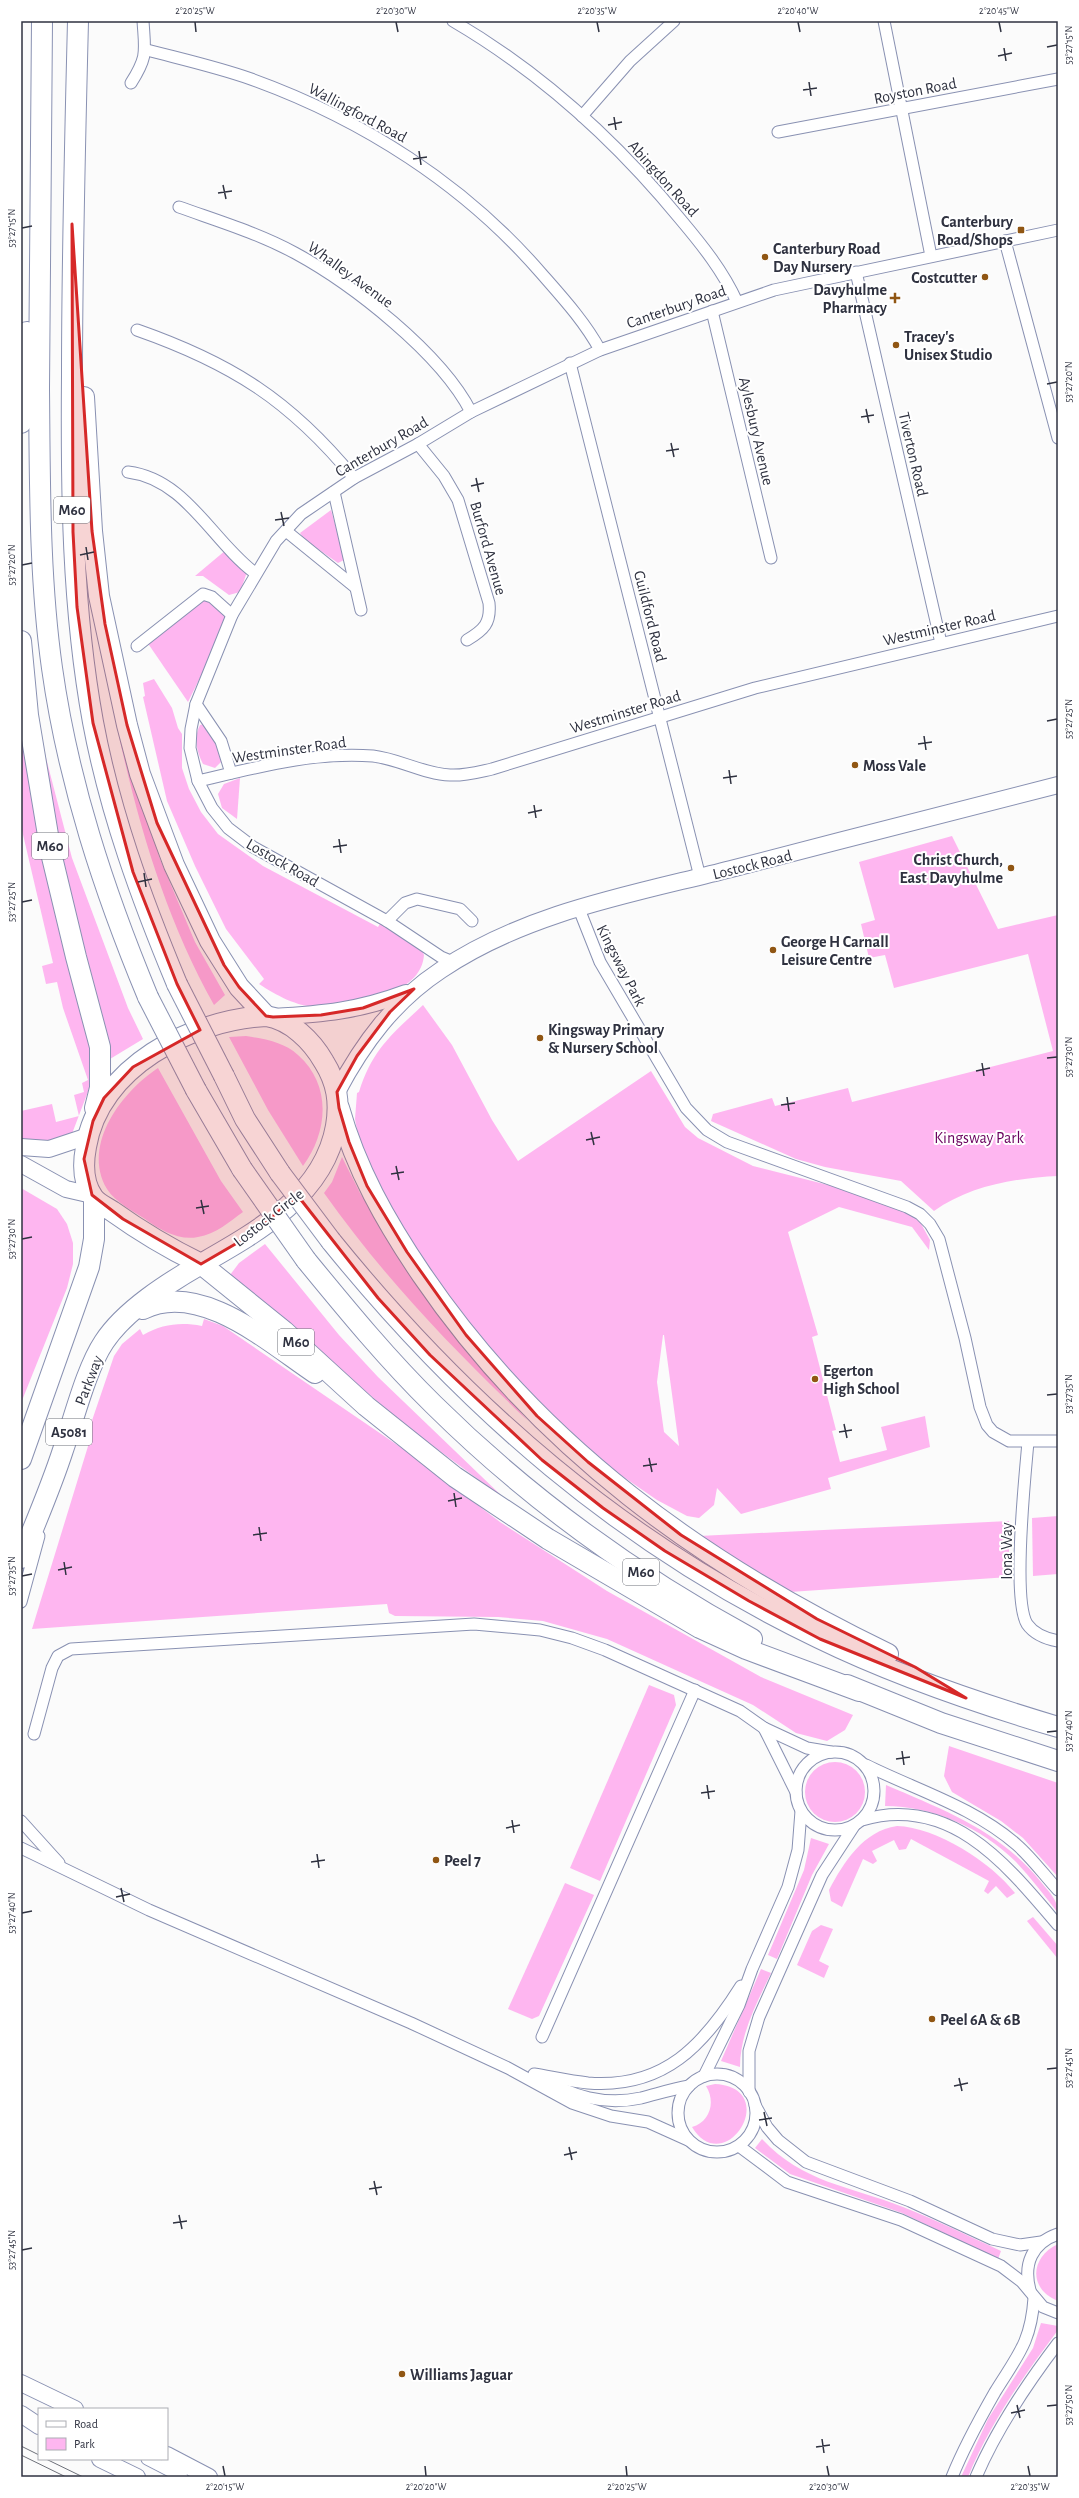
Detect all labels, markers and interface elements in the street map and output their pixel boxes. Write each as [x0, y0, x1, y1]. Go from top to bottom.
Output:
text: 2°20'25"W [175, 6, 215, 16]
text: 2°20'30"W [376, 6, 416, 16]
text: 2°20'35"W [577, 6, 617, 16]
text: 2°20'40"W [778, 6, 819, 16]
text: 2°20'45"W [979, 6, 1019, 16]
text: 53°27'15"N [1064, 26, 1074, 64]
street label: Royston Road [872, 75, 958, 108]
street label: Wallingford Road [306, 80, 409, 145]
street label: Abingdon Road [625, 138, 701, 220]
text: 53°27'15"N [7, 209, 17, 247]
place label: Canterbury Road/Shops [937, 214, 1014, 248]
marker: Canterbury Road/Shops [1016, 225, 1026, 235]
street label: Whalley Avenue [304, 239, 396, 312]
place label: Canterbury Road Day Nursery [773, 241, 881, 276]
marker: Canterbury Road Day Nursery [760, 252, 770, 262]
place label: Costcutter [911, 270, 977, 286]
marker: Costcutter [980, 272, 990, 282]
street label: Canterbury Road [624, 282, 728, 332]
place label: Davyhulme Pharmacy [813, 282, 888, 317]
marker: Davyhulme Pharmacy [890, 293, 900, 303]
place label: Tracey's Unisex Studio [904, 329, 992, 363]
marker: Tracey's Unisex Studio [891, 340, 901, 350]
text: 53°27'20"N [1064, 361, 1074, 403]
street label: Aylesbury Avenue [735, 375, 776, 487]
street label: Tiverton Road [896, 410, 931, 498]
street label: Canterbury Road [332, 414, 431, 481]
road number: M60 [54, 497, 90, 523]
street label: Burford Avenue [467, 500, 509, 597]
text: 53°27'20"N [7, 544, 17, 586]
street label: Guildford Road [631, 569, 669, 664]
street label: Westminster Road [882, 607, 997, 649]
street label: Westminster Road [568, 688, 682, 736]
text: 53°27'25"N [1064, 699, 1074, 739]
street label: Westminster Road [231, 734, 347, 766]
place label: Moss Vale [863, 758, 926, 774]
marker: Moss Vale [850, 760, 860, 770]
road number: M60 [32, 833, 68, 859]
street label: Lostock Road [243, 836, 322, 890]
street label: Lostock Road [711, 847, 793, 883]
place label: Christ Church, East Davyhulme [900, 852, 1003, 887]
marker: Christ Church, East Davyhulme [1006, 863, 1016, 873]
text: 53°27'25"N [7, 882, 17, 922]
street label: Kingsway Park [593, 922, 649, 1010]
place label: George H Carnall Leisure Centre [781, 934, 889, 968]
marker: George H Carnall Leisure Centre [768, 945, 778, 955]
place label: Kingsway Primary & Nursery School [548, 1022, 665, 1057]
marker: Kingsway Primary & Nursery School [535, 1033, 545, 1043]
text: 53°27'30"N [1064, 1037, 1074, 1077]
park label: Kingsway Park [934, 1130, 1024, 1147]
street label: Lostock Circle [231, 1186, 307, 1250]
text: 53°27'30"N [7, 1219, 17, 1259]
road number: M60 [278, 1329, 314, 1355]
street label: Parkway [72, 1353, 107, 1408]
place label: Egerton High School [823, 1363, 900, 1397]
marker: Egerton High School [810, 1374, 820, 1384]
text: 53°27'35"N [1064, 1374, 1074, 1414]
road number: A5081 [46, 1419, 92, 1445]
street label: Iona Way [999, 1522, 1016, 1580]
text: 53°27'35"N [7, 1556, 17, 1596]
road number: M60 [623, 1559, 659, 1585]
text: 53°27'40"N [1064, 1710, 1074, 1752]
place label: Peel 7 [444, 1853, 481, 1869]
marker: Peel 7 [431, 1855, 441, 1865]
text: 53°27'40"N [7, 1892, 17, 1934]
place label: Peel 6A & 6B [940, 2012, 1021, 2028]
marker: Peel 6A & 6B [927, 2014, 937, 2024]
text: 53°27'45"N [1064, 2048, 1074, 2088]
text: 53°27'45"N [7, 2230, 17, 2270]
place label: Williams Jaguar [410, 2367, 513, 2383]
marker: Williams Jaguar [397, 2369, 407, 2379]
text: 53°27'50"N [1064, 2385, 1074, 2425]
legend [38, 2408, 168, 2460]
text: Road [74, 2418, 98, 2430]
text: Park [74, 2438, 95, 2450]
text: 2°20'15"W [206, 2482, 244, 2492]
text: 2°20'20"W [406, 2482, 446, 2492]
text: 2°20'25"W [607, 2482, 647, 2492]
text: 2°20'30"W [809, 2482, 849, 2492]
text: 2°20'35"W [1010, 2482, 1050, 2492]

